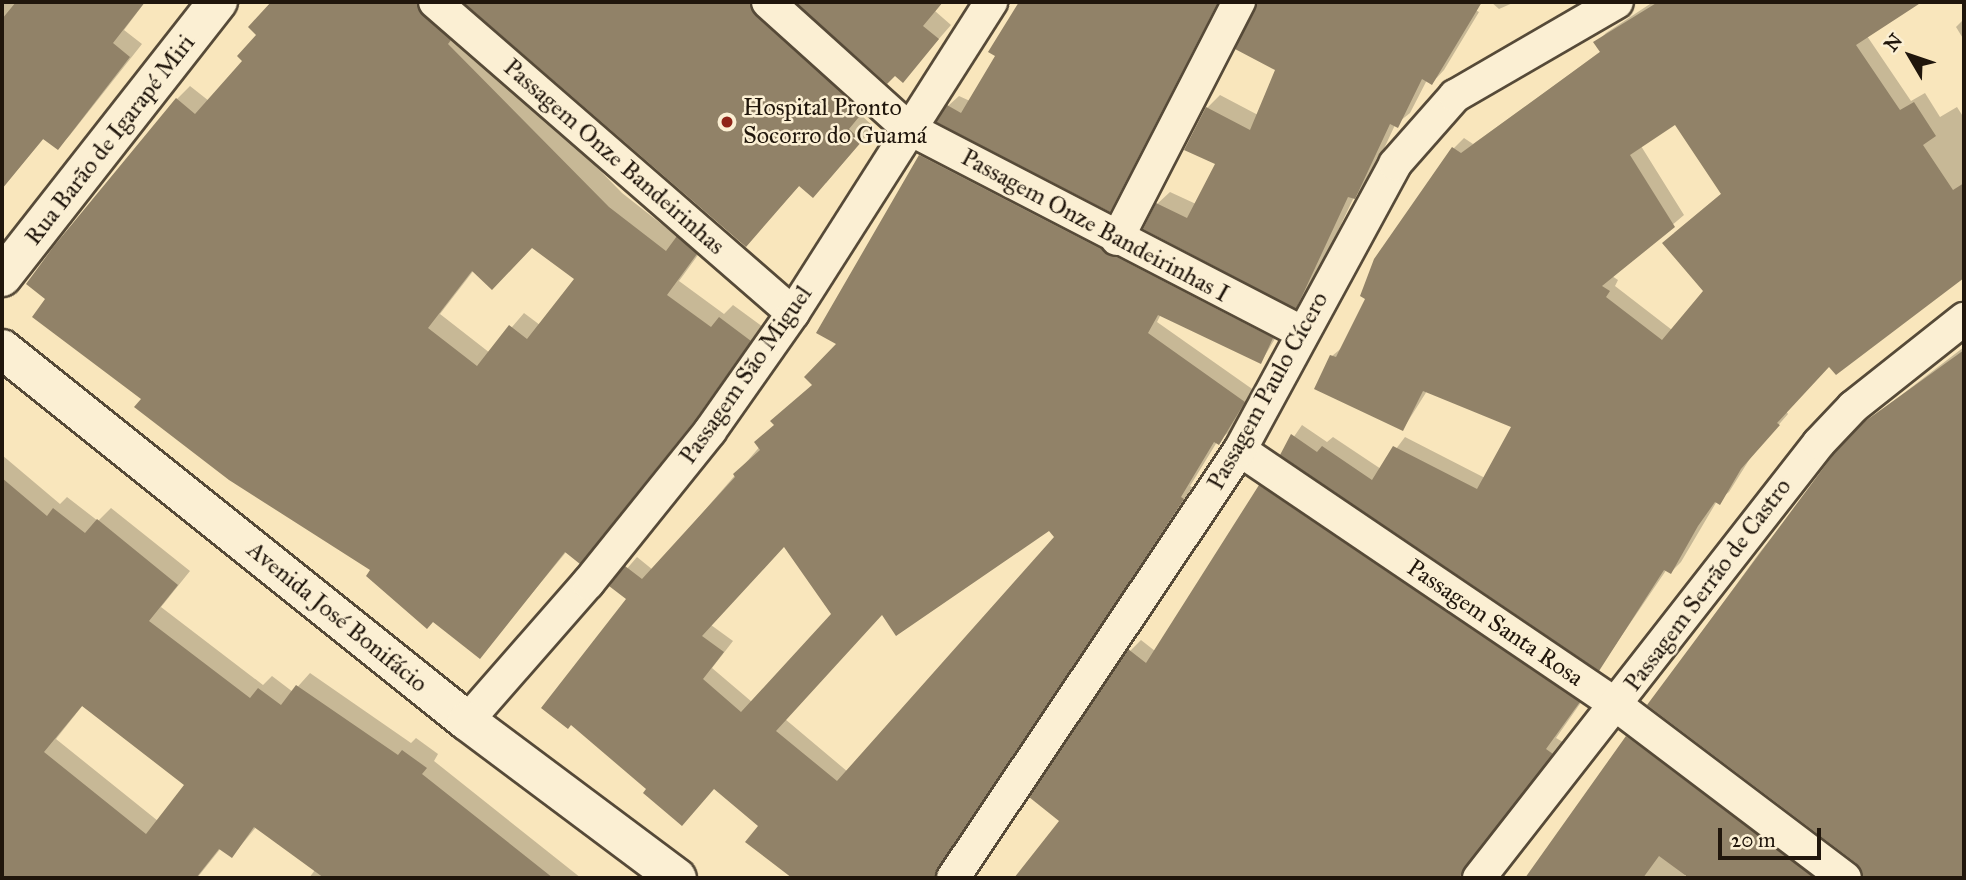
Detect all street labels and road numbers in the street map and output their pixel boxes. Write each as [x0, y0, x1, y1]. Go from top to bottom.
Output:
street label: Rua Barão de Igarapé Miri [19, 29, 201, 251]
street label: Passagem Onze Bandeirinhas [498, 53, 730, 261]
street label: Passagem Onze Bandeirinhas I [956, 143, 1234, 309]
street label: Passagem São Miguel [674, 280, 818, 470]
street label: Passagem Paulo Cícero [1202, 287, 1334, 495]
street label: Passagem Serrão de Castro [1619, 473, 1797, 697]
street label: Avenida José Bonifácio [241, 535, 433, 699]
street label: Passagem Santa Rosa [1402, 553, 1588, 693]

